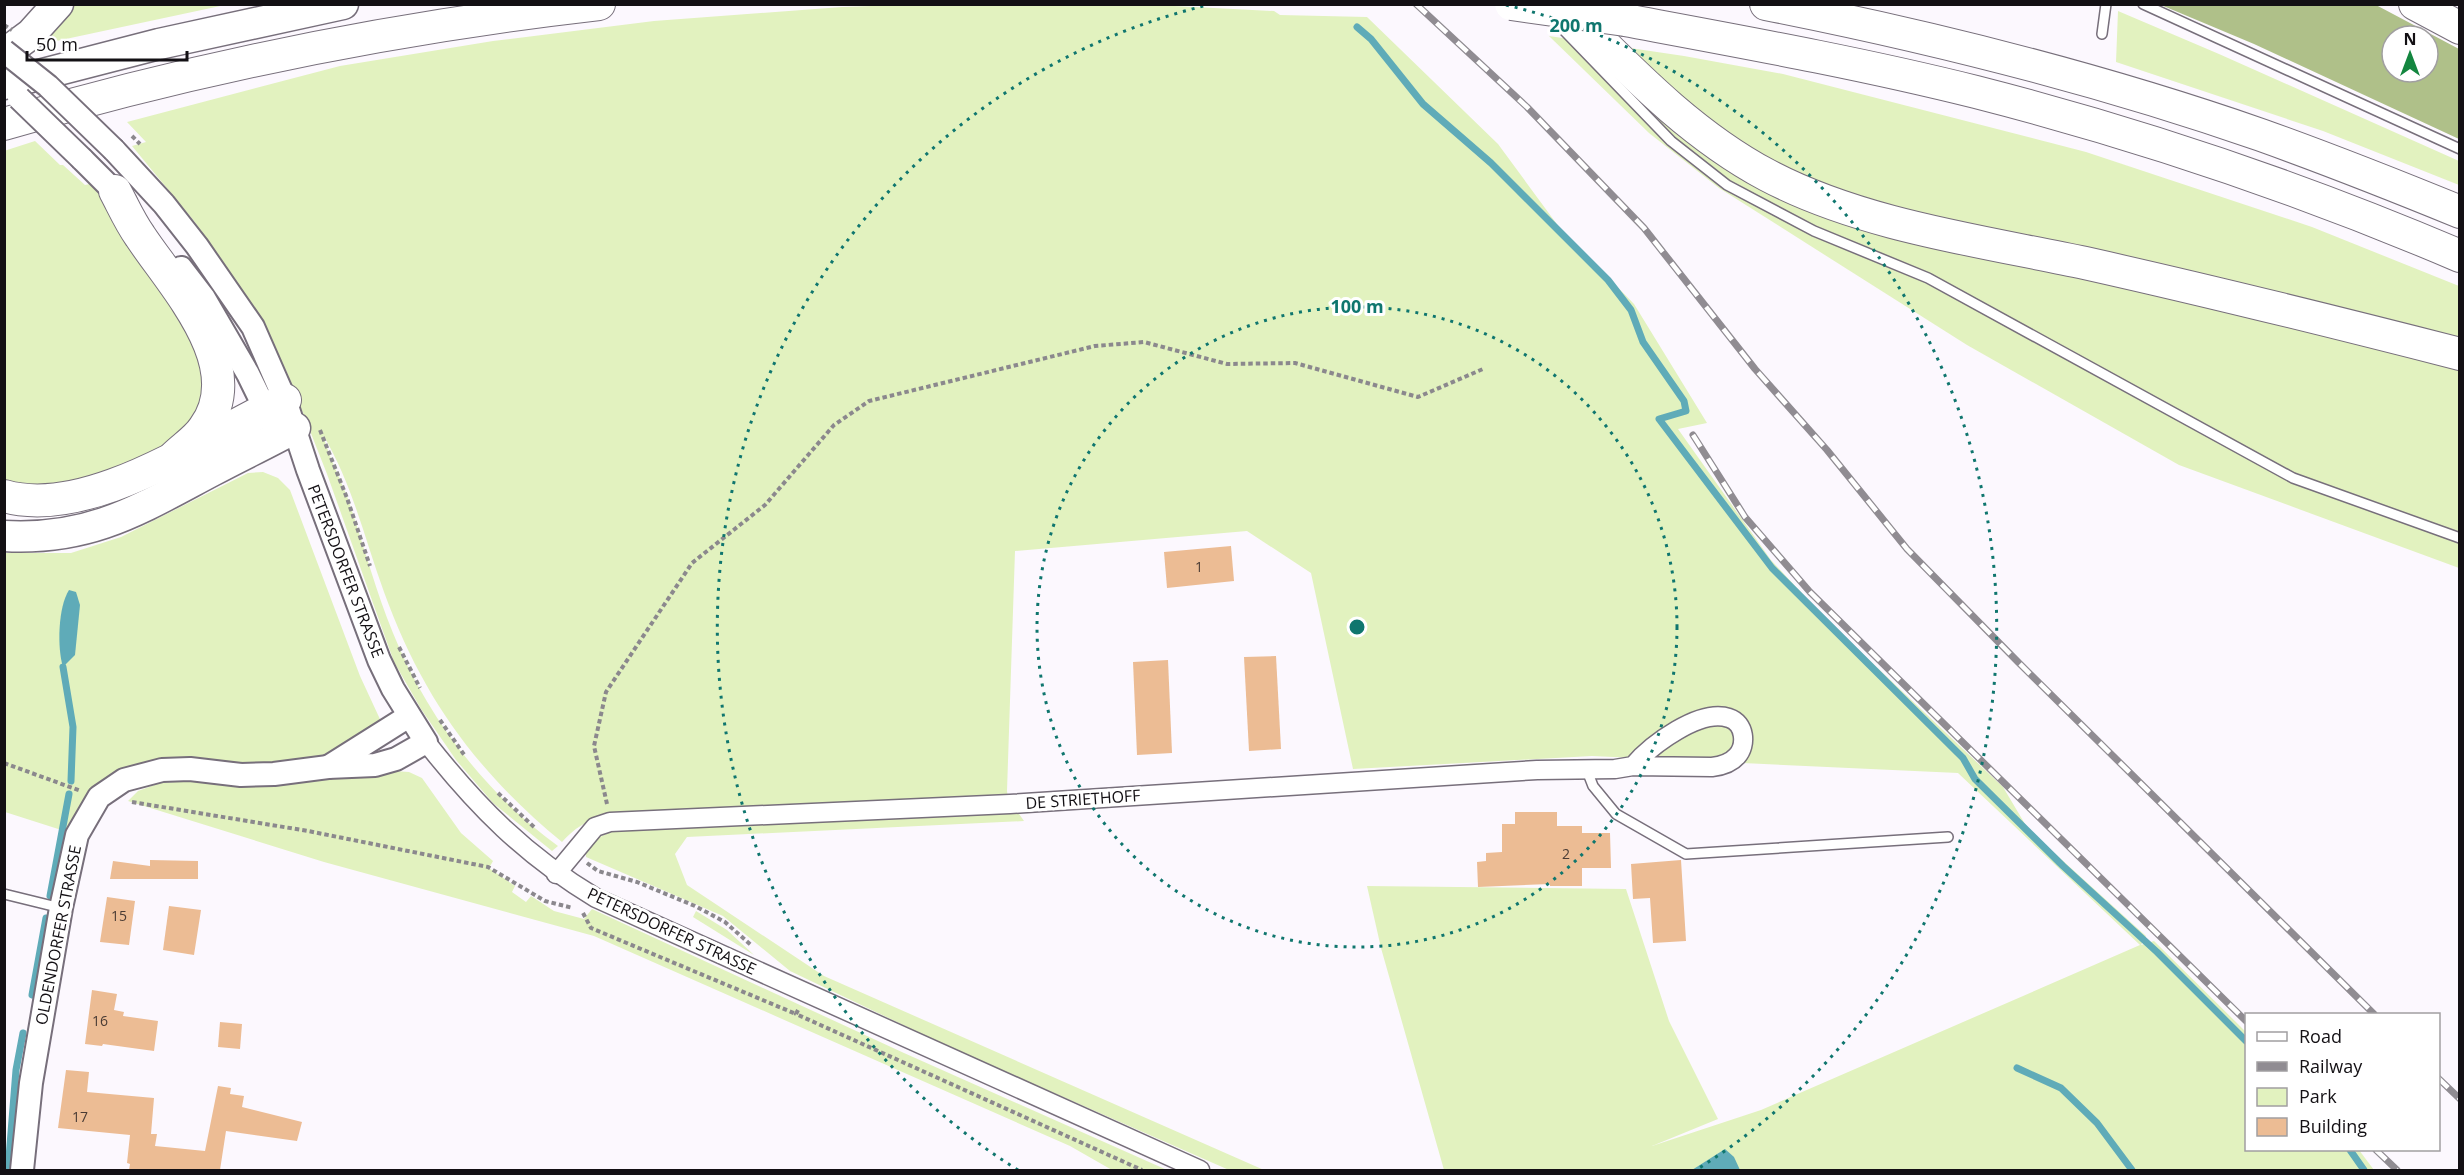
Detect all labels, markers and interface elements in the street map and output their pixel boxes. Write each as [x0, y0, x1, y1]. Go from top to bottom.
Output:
text: 200 m [1549, 13, 1603, 37]
scale bar [27, 24, 188, 62]
north arrow [2380, 24, 2440, 84]
text: N [2403, 28, 2417, 50]
text: 50 m [36, 32, 78, 56]
text: 100 m [1330, 294, 1384, 318]
street label: PETERSDORFER STRASSE [303, 481, 389, 661]
house number: 1 [1195, 557, 1203, 576]
centre of rings [1347, 617, 1367, 637]
street label: DE STRIETHOFF [1025, 784, 1141, 814]
street label: OLDENDORFER STRASSE [30, 843, 86, 1027]
house number: 2 [1562, 844, 1570, 863]
street label: PETERSDORFER STRASSE [584, 882, 760, 980]
house number: 15 [111, 906, 127, 925]
house number: 16 [92, 1011, 108, 1030]
legend [2245, 1013, 2440, 1151]
text: Road [2299, 1024, 2342, 1048]
text: Railway [2299, 1054, 2363, 1078]
text: Park [2299, 1084, 2337, 1108]
house number: 17 [72, 1107, 88, 1126]
text: Building [2299, 1114, 2367, 1138]

